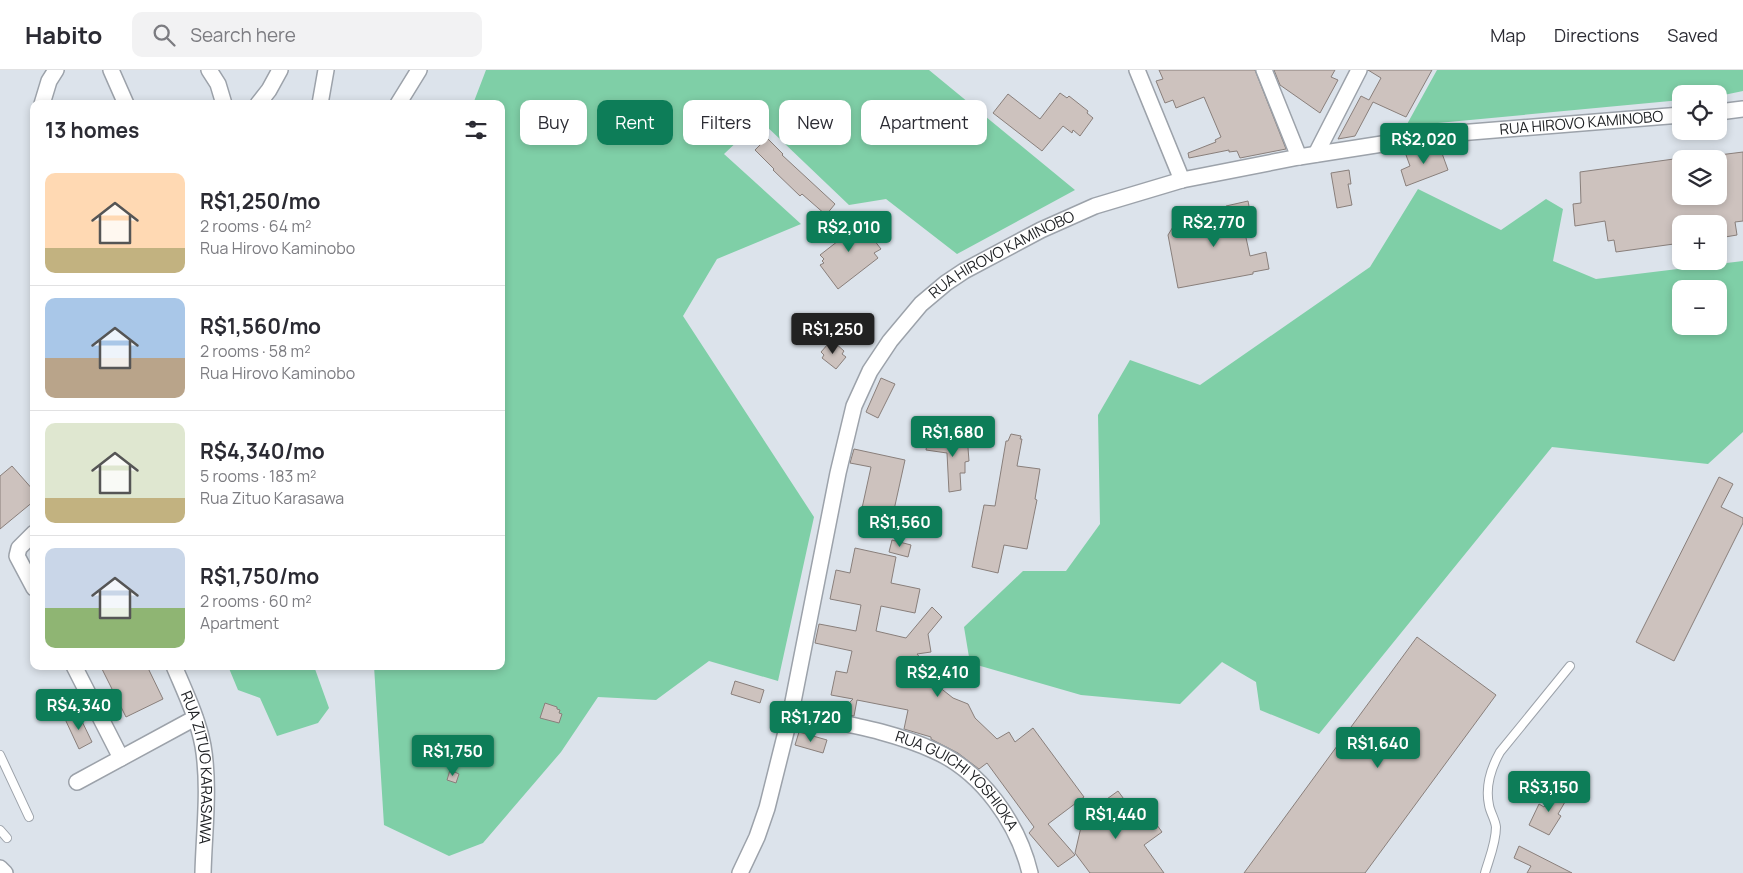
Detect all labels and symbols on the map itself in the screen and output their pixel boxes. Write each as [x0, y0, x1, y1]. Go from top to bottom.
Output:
street label: RUA HIROVO KAMINOBO [1499, 105, 1664, 140]
pin: R$2,020 [1378, 122, 1470, 165]
street label: RUA HIROVO KAMINOBO [924, 205, 1078, 303]
pin: R$2,770 [1168, 206, 1260, 248]
pin: R$2,010 [803, 210, 895, 253]
pin: R$1,250 [787, 312, 879, 355]
pin: R$1,680 [907, 416, 999, 458]
pin: R$1,560 [854, 506, 946, 548]
pin: R$2,410 [892, 656, 984, 698]
pin: R$4,340 [33, 688, 125, 731]
street label: RUA ZITUO KARASAWA [176, 688, 217, 845]
pin: R$1,720 [765, 700, 857, 743]
street label: RUA GUICHI YOSHIOKA [893, 726, 1024, 835]
pin: R$1,640 [1332, 726, 1424, 769]
pin: R$1,750 [407, 734, 499, 777]
pin: R$3,150 [1503, 770, 1595, 813]
pin: R$1,440 [1070, 798, 1162, 840]

